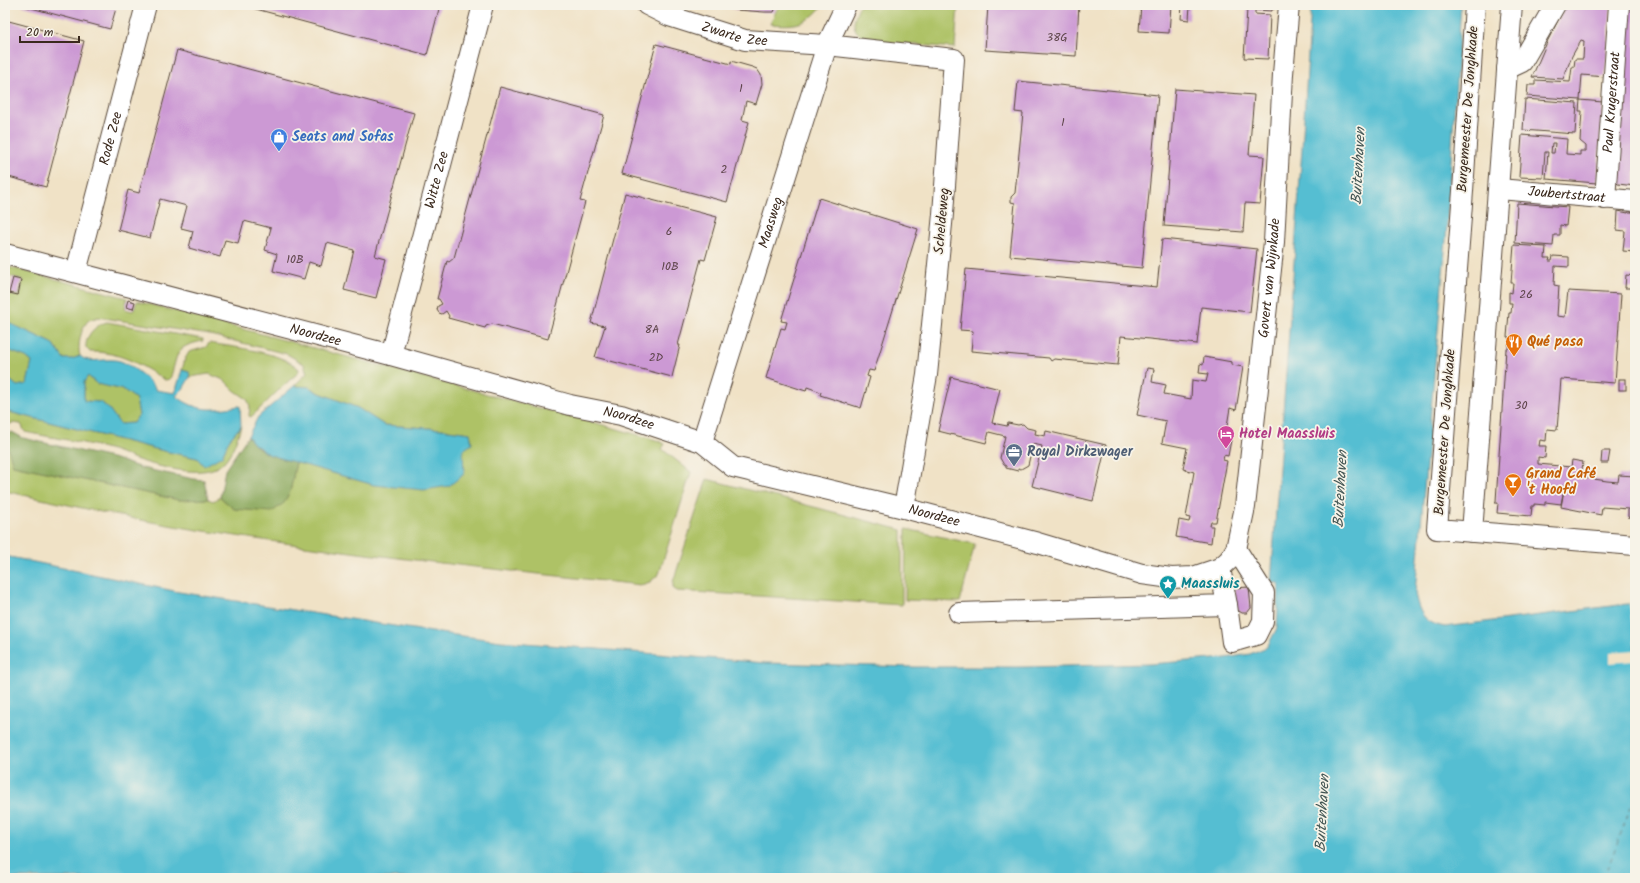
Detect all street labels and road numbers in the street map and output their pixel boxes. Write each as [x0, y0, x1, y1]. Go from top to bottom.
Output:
street label: Zwarte Zee [698, 16, 769, 52]
street label: Burgemeester De Jonghkade [1451, 24, 1485, 193]
street label: Paul Krugerstraat [1597, 50, 1627, 154]
street label: Rode Zee [93, 109, 129, 168]
street label: Witte Zee [419, 148, 455, 211]
street label: Joubertstraat [1527, 181, 1607, 209]
street label: Scheldeweg [928, 187, 956, 255]
street label: Maasweg [753, 194, 789, 251]
street label: Govert van Wijnkade [1253, 217, 1286, 339]
street label: Noordzee [287, 318, 344, 353]
street label: Burgemeester De Jonghkade [1428, 347, 1462, 516]
street label: Noordzee [601, 401, 658, 437]
street label: Noordzee [906, 499, 963, 533]

